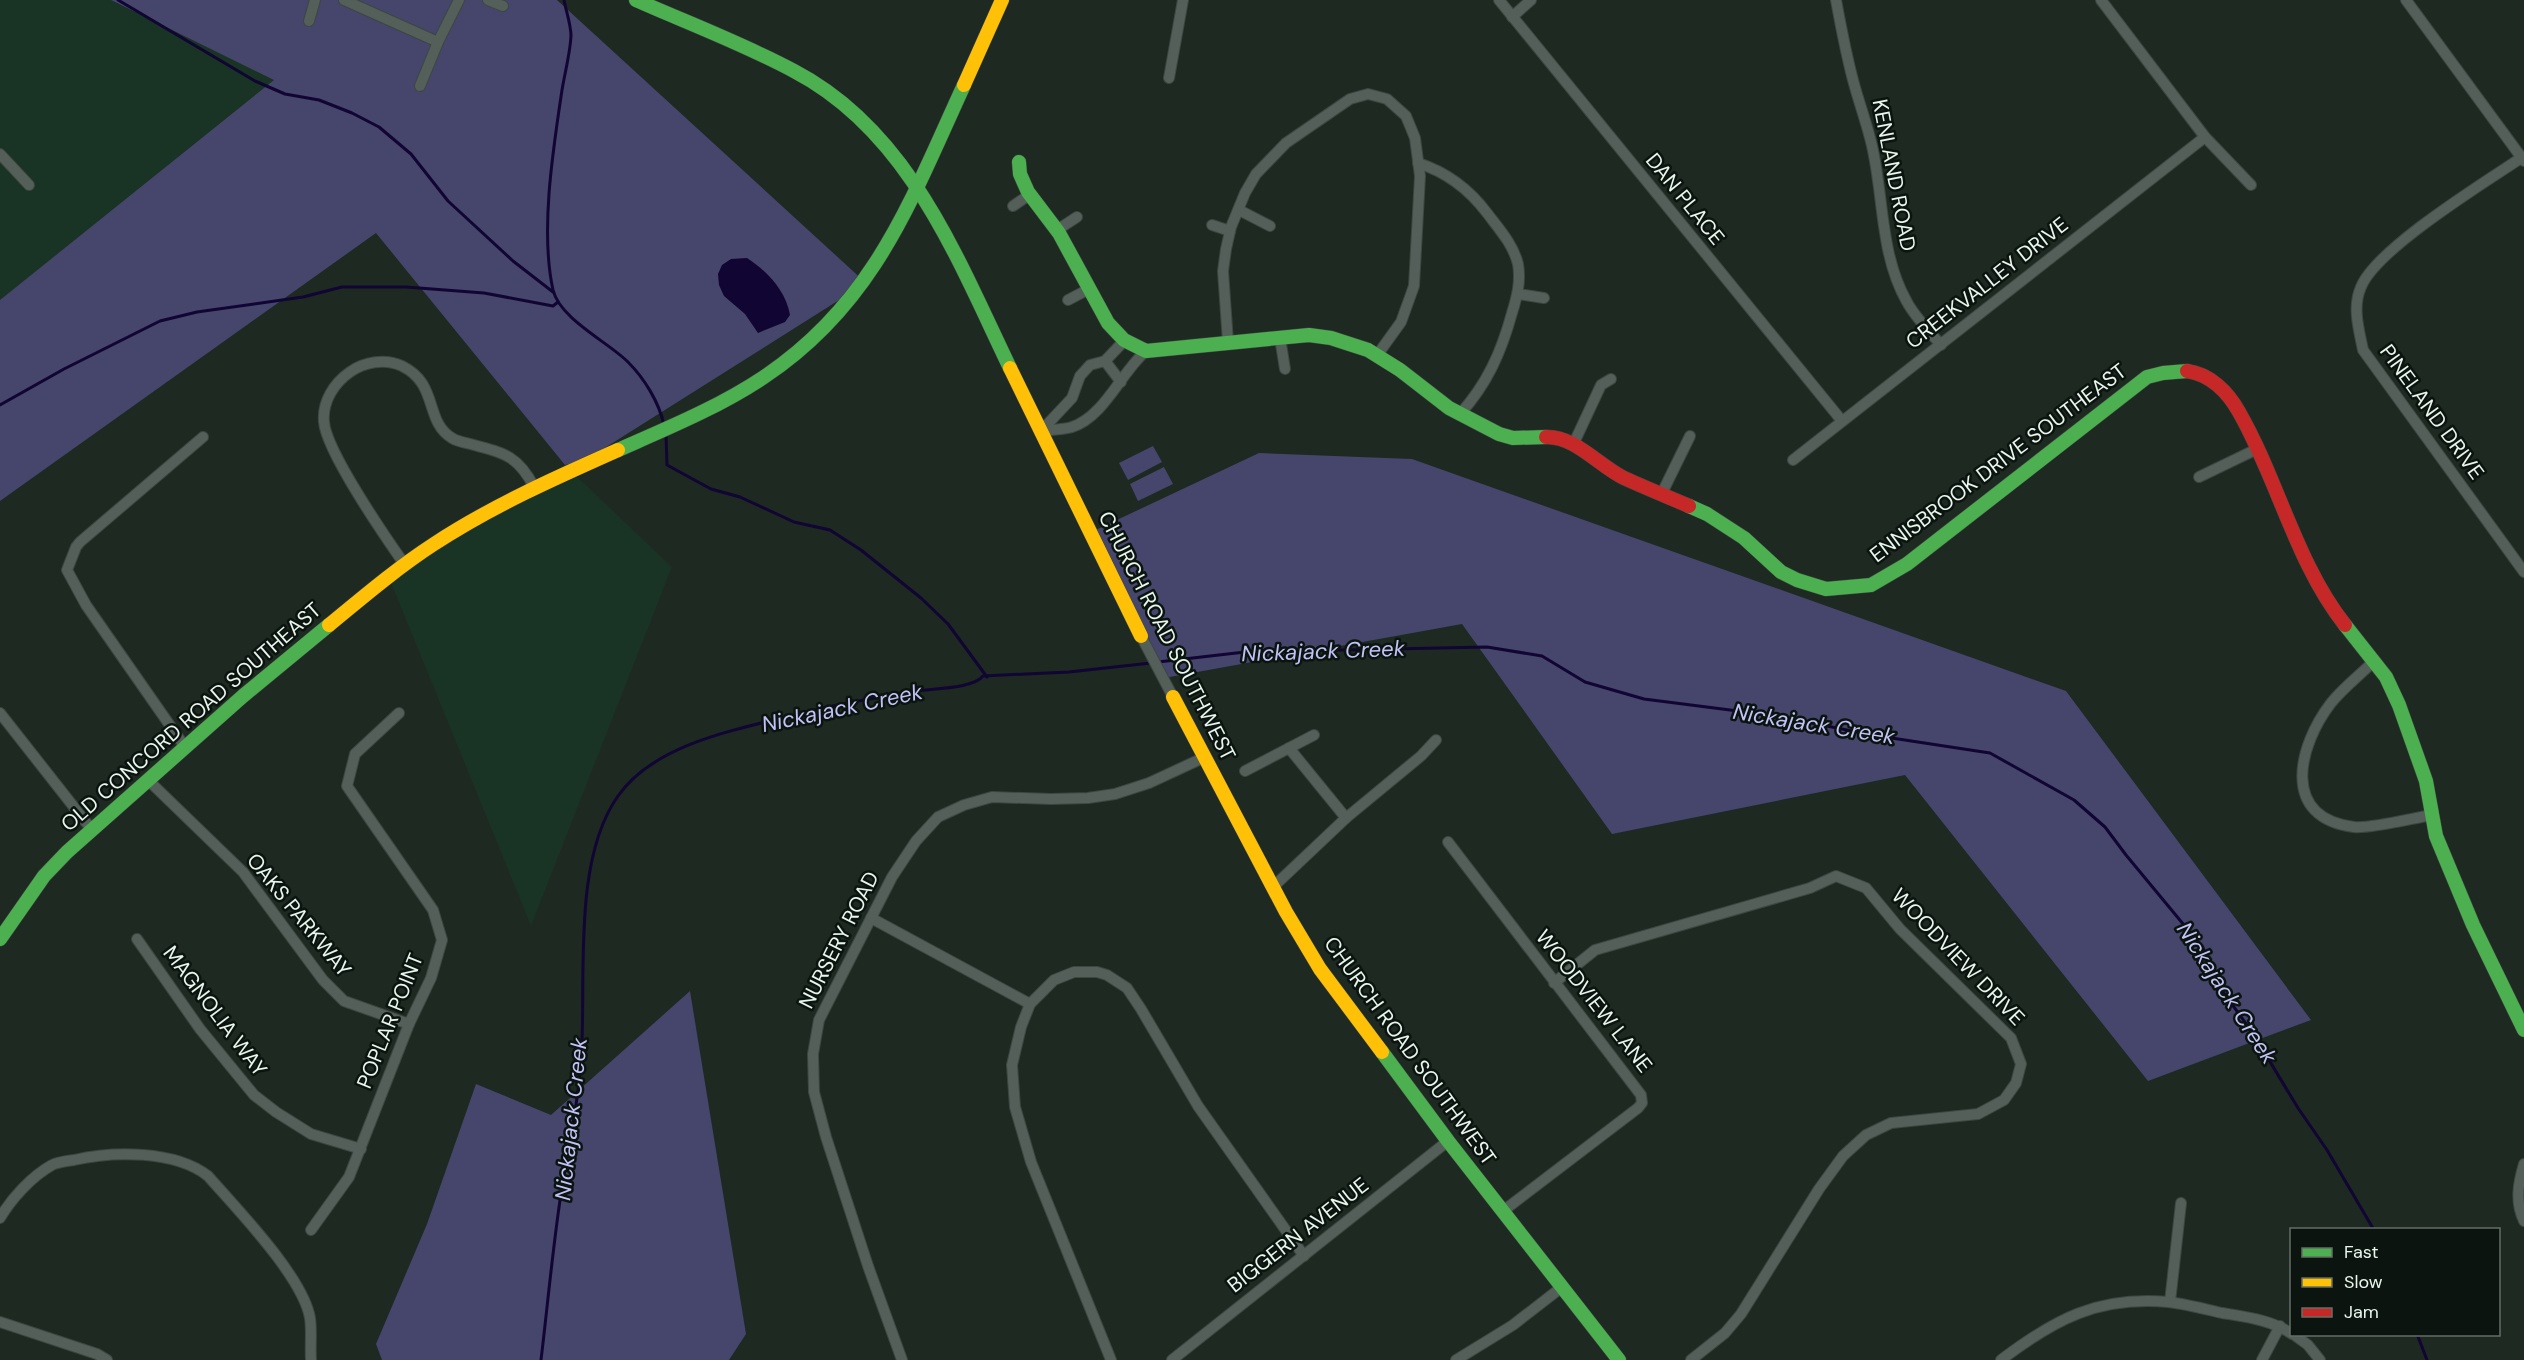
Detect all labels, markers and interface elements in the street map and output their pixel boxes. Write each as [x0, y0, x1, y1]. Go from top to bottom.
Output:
street label: KENLAND ROAD [1866, 97, 1922, 253]
street label: DAN PLACE [1639, 147, 1731, 251]
street label: CREEKVALLEY DRIVE [1900, 211, 2074, 355]
street label: PINELAND DRIVE [2373, 339, 2491, 485]
street label: ENNISBROOK DRIVE SOUTHEAST [1864, 357, 2132, 569]
street label: CHURCH ROAD SOUTHWEST [1092, 507, 1242, 766]
street label: OLD CONCORD ROAD SOUTHEAST [55, 596, 327, 838]
water label: Nickajack Creek [1241, 634, 1406, 668]
water label: Nickajack Creek [759, 677, 926, 739]
water label: Nickajack Creek [1731, 697, 1898, 751]
street label: OAKS PARKWAY [240, 847, 358, 983]
street label: NURSERY ROAD [792, 867, 886, 1013]
street label: WOODVIEW DRIVE [1885, 882, 2031, 1032]
water label: Nickajack Creek [2170, 916, 2284, 1070]
street label: WOODVIEW LANE [1529, 924, 1659, 1078]
street label: CHURCH ROAD SOUTHWEST [1317, 931, 1503, 1171]
street label: MAGNOLIA WAY [157, 940, 273, 1082]
street label: POPLAR POINT [350, 949, 430, 1093]
water label: Nickajack Creek [548, 1035, 594, 1202]
street label: BIGGERN AVENUE [1222, 1171, 1374, 1299]
legend [2290, 1228, 2500, 1336]
text: Fast [2344, 1240, 2379, 1264]
text: Slow [2344, 1270, 2383, 1294]
text: Jam [2344, 1300, 2379, 1324]

